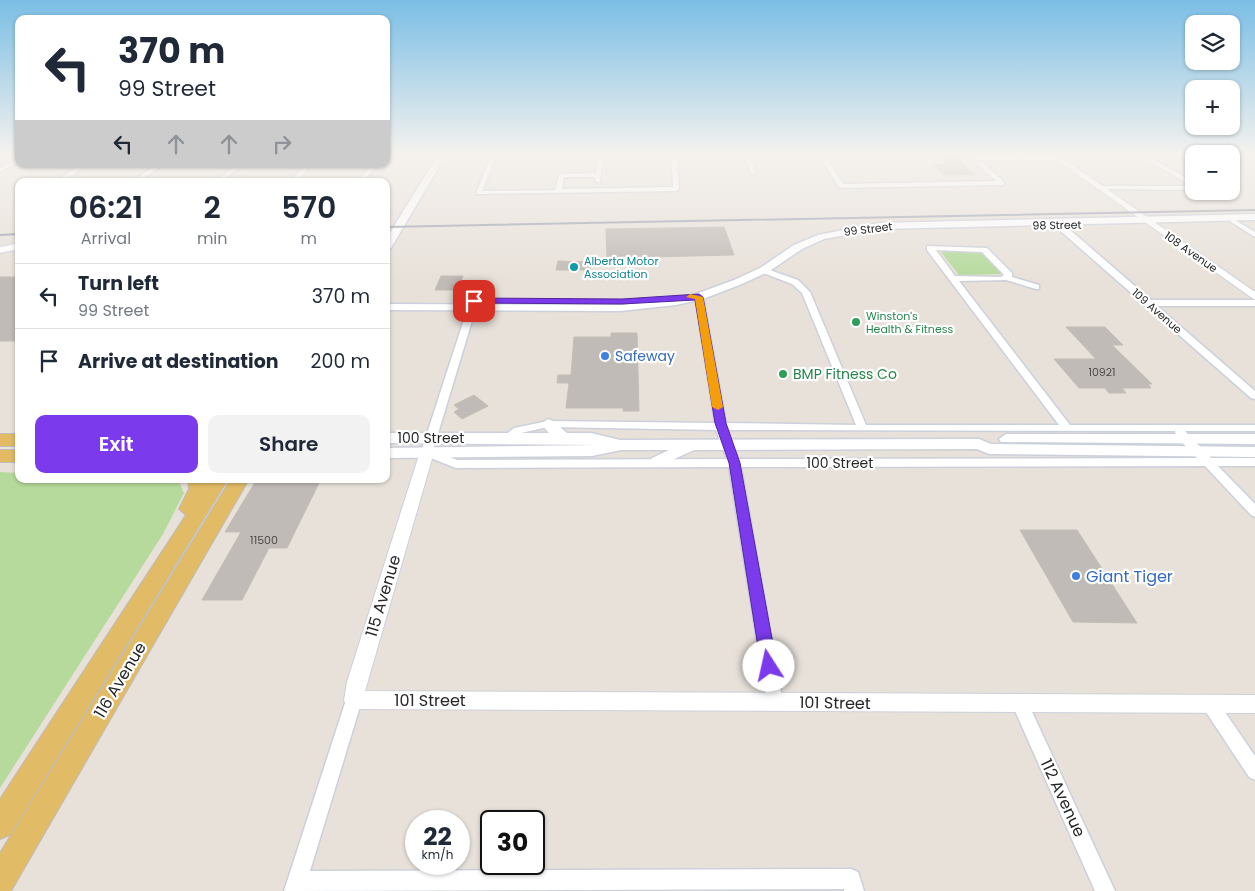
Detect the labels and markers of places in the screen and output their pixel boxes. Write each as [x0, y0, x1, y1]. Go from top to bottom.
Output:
place label: Alberta Motor Association [584, 253, 659, 282]
marker: Alberta Motor Association [568, 261, 580, 273]
pin [453, 280, 495, 322]
place label: Winston's Health & Fitness [866, 308, 953, 337]
marker: Winston's Health & Fitness [850, 316, 862, 328]
place label: Safeway [615, 346, 675, 366]
marker: Safeway [599, 350, 611, 362]
place label: BMP Fitness Co [793, 364, 897, 384]
marker: BMP Fitness Co [777, 368, 789, 380]
place label: Giant Tiger [1086, 565, 1173, 588]
marker: Giant Tiger [1070, 570, 1082, 582]

